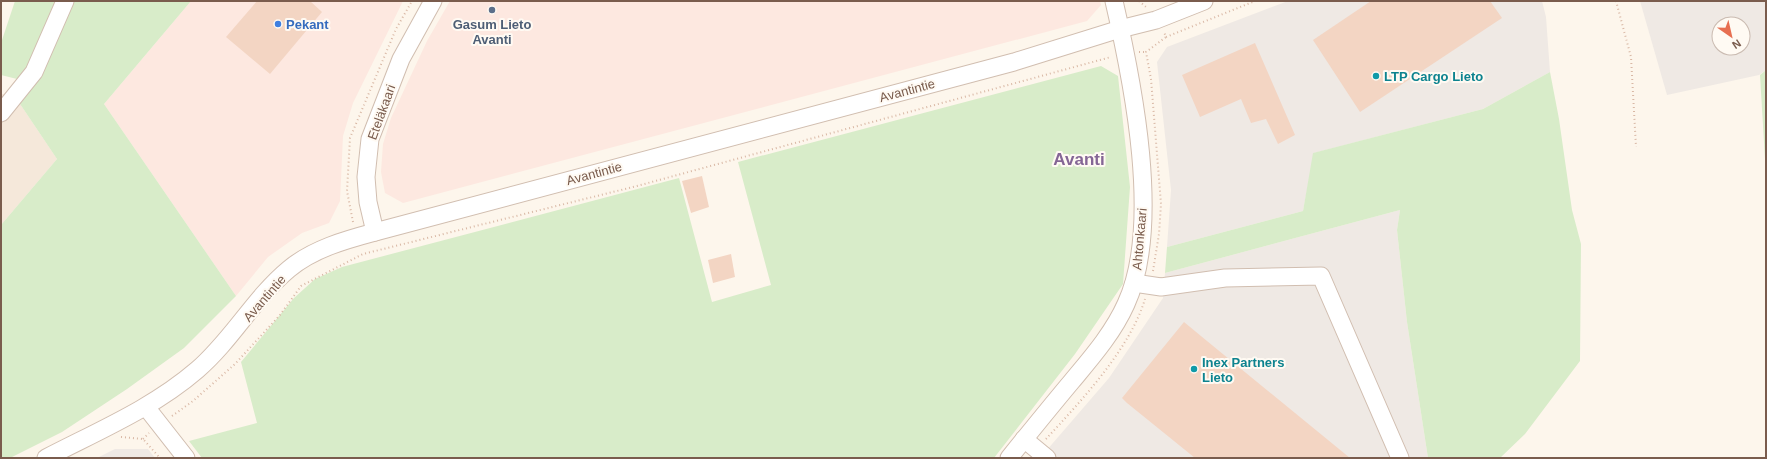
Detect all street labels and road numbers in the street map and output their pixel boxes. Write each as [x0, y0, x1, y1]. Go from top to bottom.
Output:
street label: Avantintie [878, 76, 937, 105]
street label: Eteläkaari [365, 82, 398, 142]
street label: Avantintie [565, 159, 624, 188]
street label: Ahtonkaari [1129, 207, 1150, 271]
street label: Avantintie [240, 272, 289, 325]

